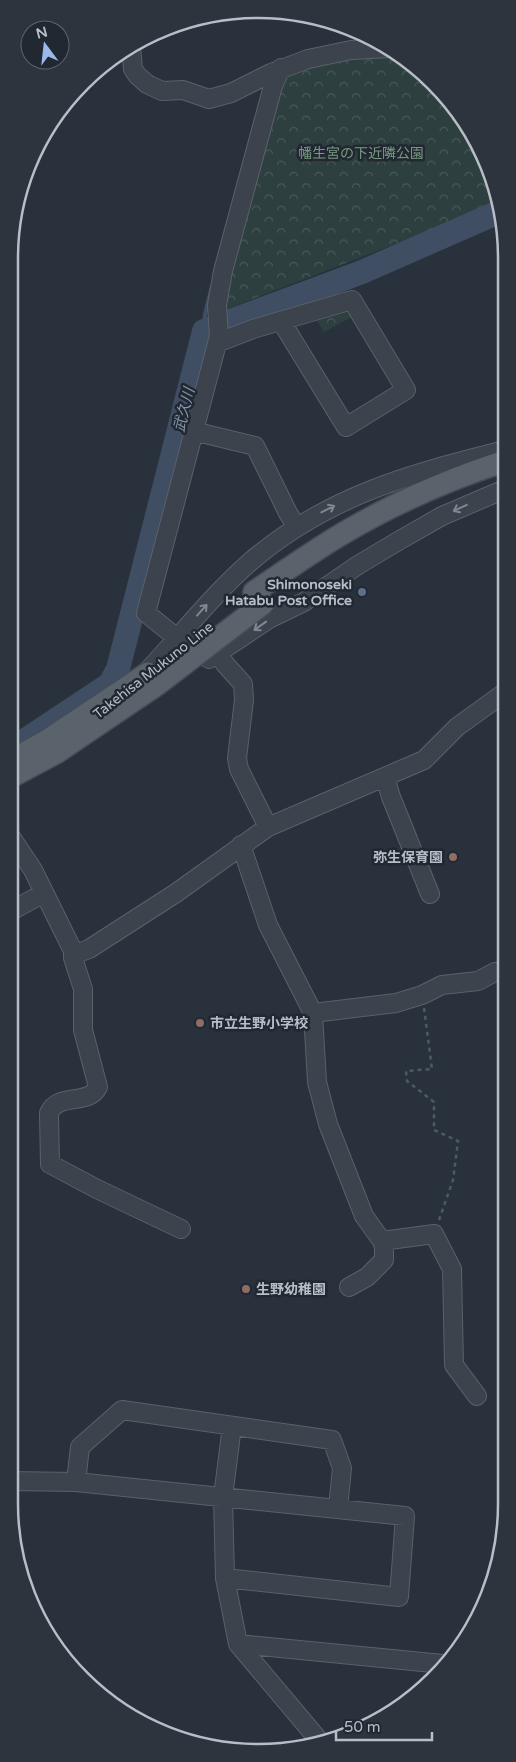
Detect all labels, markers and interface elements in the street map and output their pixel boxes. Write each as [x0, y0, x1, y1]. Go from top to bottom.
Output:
north arrow [20, 20, 70, 70]
text: N [34, 23, 49, 43]
park label: 幡生宮の下近隣公園 [298, 145, 424, 162]
water label: 武久川 [170, 384, 199, 434]
one-way arrow [320, 504, 335, 513]
one-way arrow [453, 504, 468, 513]
place label: Shimonoseki Hatabu Post Office [225, 576, 352, 609]
marker: Shimonoseki Hatabu Post Office [356, 586, 368, 598]
one-way arrow [196, 603, 208, 616]
street label: Takehisa Mukuno Line [90, 618, 217, 723]
one-way arrow [253, 621, 267, 631]
place label: 弥生保育園 [373, 849, 443, 866]
marker: 弥生保育園 [447, 851, 459, 863]
place label: 市立生野小学校 [210, 1015, 308, 1032]
marker: 市立生野小学校 [194, 1017, 206, 1029]
place label: 生野幼稚園 [256, 1281, 326, 1298]
marker: 生野幼稚園 [240, 1283, 252, 1295]
scale bar [336, 1710, 432, 1742]
text: 50 m [344, 1718, 381, 1736]

